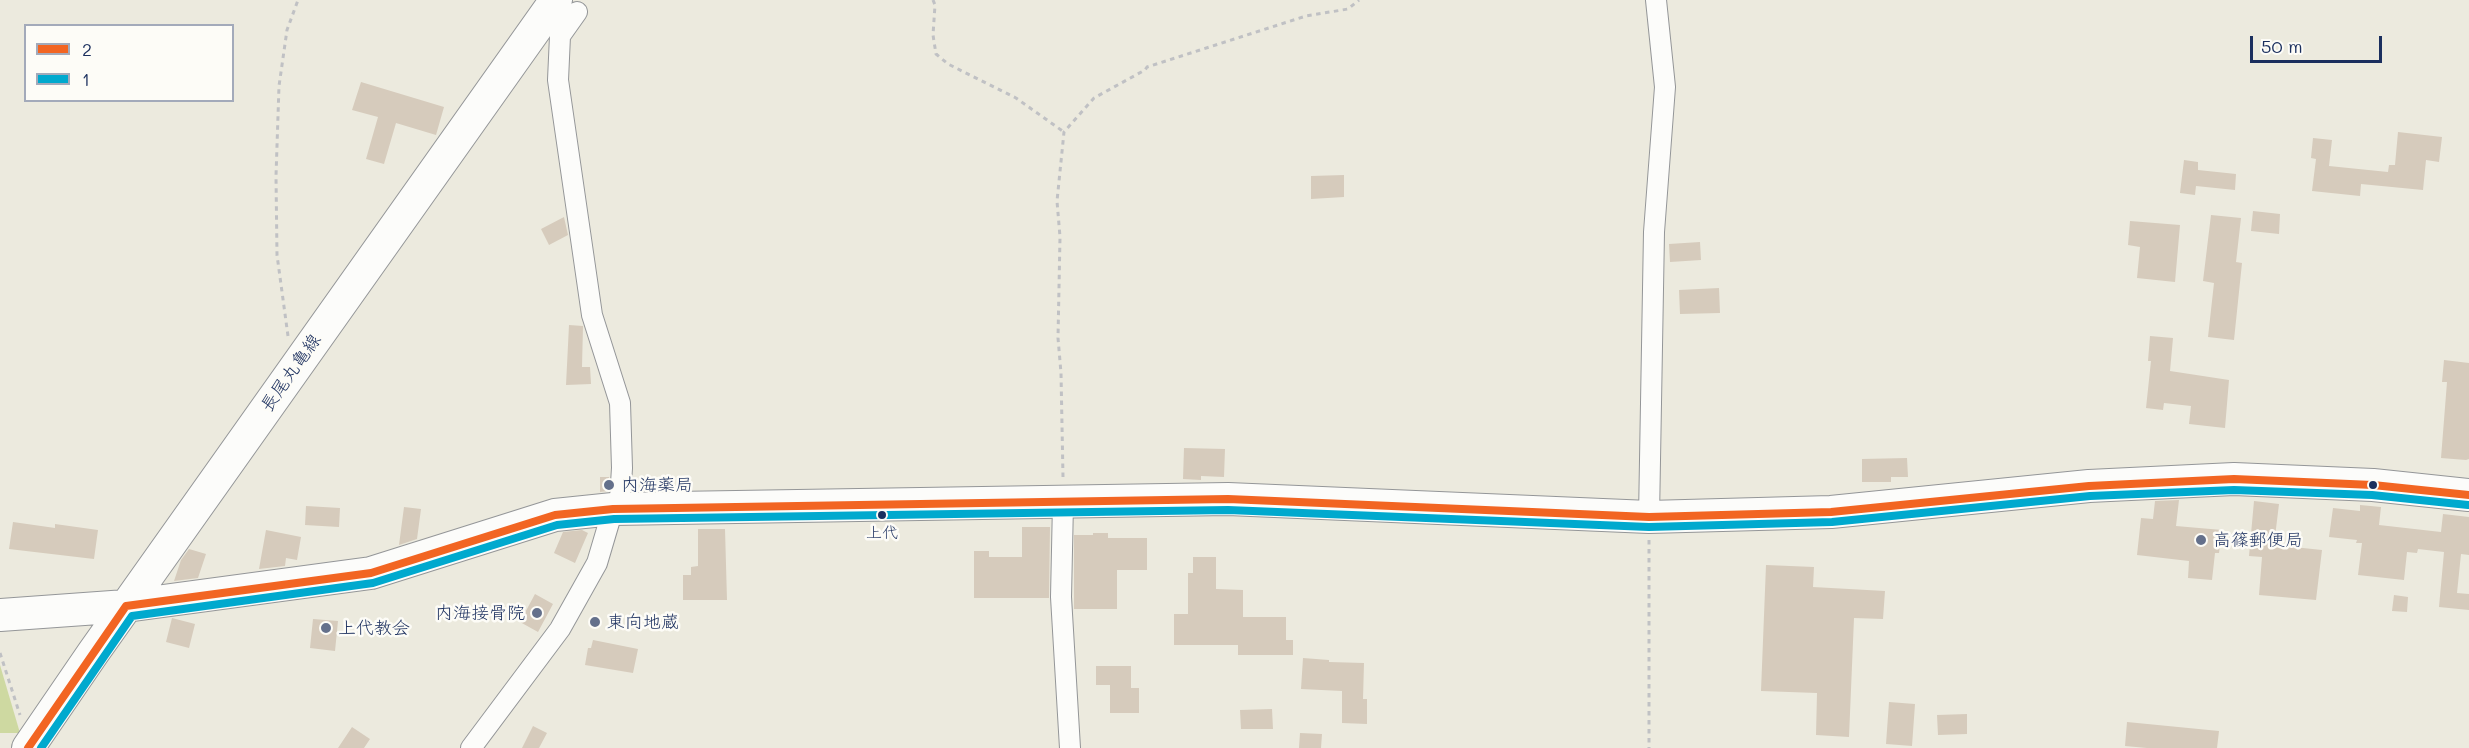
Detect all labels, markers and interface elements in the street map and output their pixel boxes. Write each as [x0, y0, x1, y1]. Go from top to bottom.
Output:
legend [24, 24, 234, 102]
scale bar [2253, 24, 2385, 62]
text: 50 m [2261, 34, 2303, 58]
text: 2 [82, 37, 92, 61]
text: 1 [82, 67, 90, 91]
street label: 長尾丸亀線 [256, 330, 326, 416]
place label: 内海薬局 [621, 474, 693, 496]
marker: 内海薬局 [602, 478, 616, 492]
unlabelled marker [2367, 479, 2379, 491]
marker: 上代 [876, 509, 888, 521]
place label: 上代 [866, 523, 898, 543]
place label: 高篠郵便局 [2213, 529, 2303, 551]
marker: 高篠郵便局 [2194, 533, 2208, 547]
place label: 内海接骨院 [435, 602, 525, 624]
marker: 内海接骨院 [530, 606, 544, 620]
place label: 東向地蔵 [607, 611, 679, 633]
marker: 東向地蔵 [588, 615, 602, 629]
place label: 上代教会 [338, 617, 410, 639]
marker: 上代教会 [319, 621, 333, 635]

